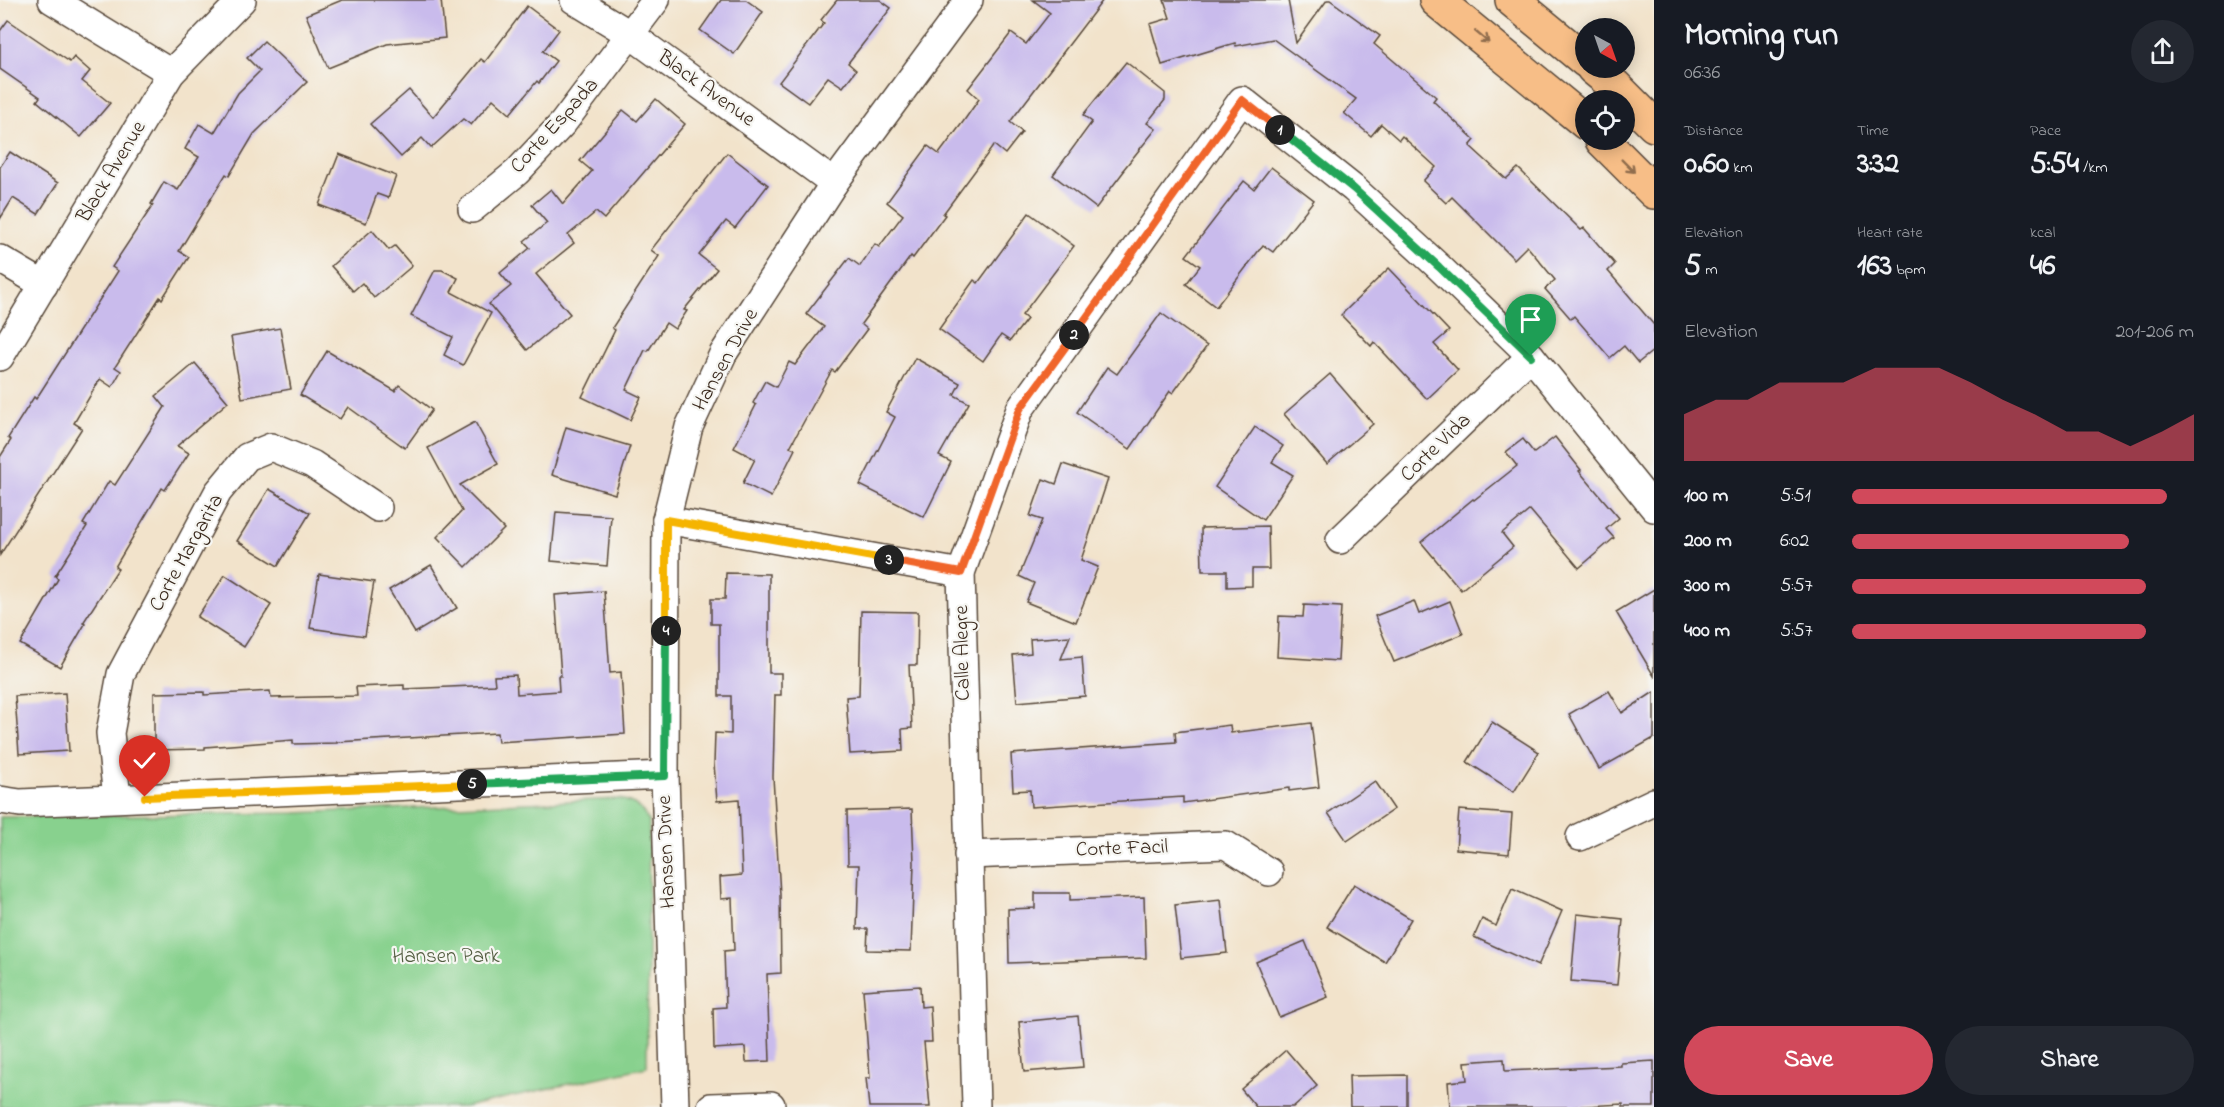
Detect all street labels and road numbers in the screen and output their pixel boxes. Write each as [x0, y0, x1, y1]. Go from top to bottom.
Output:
street label: Black Avenue [650, 43, 762, 135]
street label: Corte Espada [504, 71, 606, 181]
street label: Black Avenue [69, 115, 155, 230]
street label: Hansen Drive [685, 303, 767, 417]
street label: Corte Vida [1394, 406, 1478, 490]
street label: Corte Margarita [142, 489, 234, 618]
street label: Calle Alegre [947, 604, 981, 701]
street label: Hansen Drive [650, 794, 684, 909]
street label: Corte Facil [1075, 832, 1169, 866]

